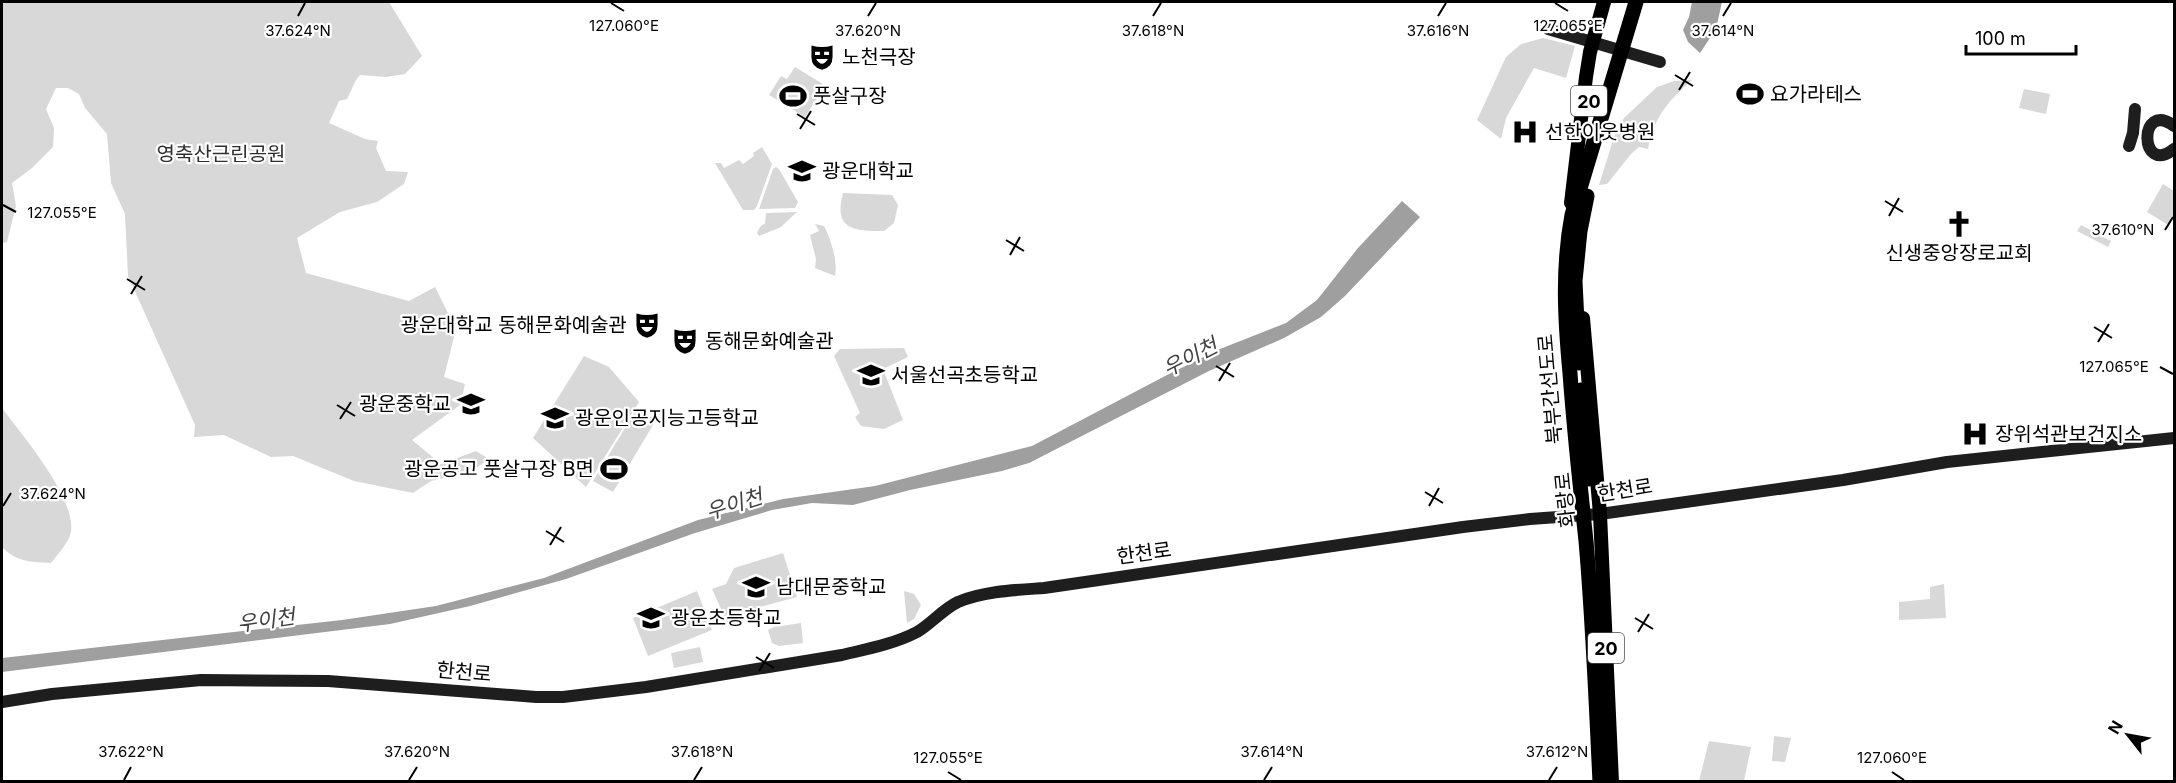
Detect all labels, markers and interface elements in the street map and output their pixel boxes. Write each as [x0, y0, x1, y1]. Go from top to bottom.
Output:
text: 127.060°E [589, 16, 659, 35]
text: 127.065°E [1533, 16, 1603, 35]
scale bar [1966, 18, 2076, 56]
text: 37.624°N [265, 21, 331, 40]
text: 37.620°N [835, 21, 901, 40]
text: 37.618°N [1122, 21, 1184, 40]
text: 37.616°N [1407, 21, 1469, 40]
text: 37.614°N [1692, 21, 1754, 40]
text: 100 m [1975, 28, 2026, 49]
theatre icon: 노천극장 [807, 42, 837, 72]
place label: 노천극장 [842, 45, 916, 69]
sports icon: 요가라테스 [1735, 79, 1765, 109]
sports icon: 풋살구장 [778, 81, 808, 111]
place label: 요가라테스 [1770, 82, 1862, 106]
place label: 풋살구장 [813, 84, 887, 108]
road number: 20 [1571, 86, 1607, 116]
hospital icon: 선한이웃병원 [1510, 117, 1540, 147]
place label: 선한이웃병원 [1545, 120, 1655, 144]
park label: 영축산근린공원 [157, 142, 285, 166]
school or university icon: 광운대학교 [787, 156, 817, 186]
place label: 광운대학교 [822, 159, 914, 183]
text: 127.055°E [27, 203, 97, 222]
church icon: 신생중앙장로교회 [1944, 209, 1974, 239]
text: 37.610°N [2092, 220, 2154, 239]
place label: 신생중앙장로교회 [1885, 241, 2033, 265]
theatre icon: 광운대학교 동해문화예술관 [632, 310, 662, 340]
place label: 광운대학교 동해문화예술관 [401, 313, 627, 337]
theatre icon: 동해문화예술관 [670, 326, 700, 356]
place label: 동해문화예술관 [705, 329, 834, 353]
water label: 우이천 [1158, 331, 1224, 381]
street label: 북부간선도로 [1533, 333, 1567, 445]
text: 127.065°E [2079, 357, 2149, 376]
school or university icon: 서울선곡초등학교 [856, 360, 886, 390]
place label: 서울선곡초등학교 [891, 363, 1038, 387]
school or university icon: 광운중학교 [456, 389, 486, 419]
place label: 광운중학교 [359, 392, 451, 416]
school or university icon: 광운인공지능고등학교 [540, 403, 570, 433]
place label: 광운인공지능고등학교 [575, 406, 759, 430]
hospital icon: 장위석관보건지소 [1960, 419, 1990, 449]
place label: 장위석관보건지소 [1995, 422, 2142, 446]
sports icon: 광운공고 풋살구장 B면 [599, 454, 629, 484]
place label: 광운공고 풋살구장 B면 [404, 457, 594, 481]
street label: 화랑로 [1550, 471, 1580, 529]
street label: 한천로 [1596, 474, 1654, 506]
water label: 우이천 [703, 483, 768, 524]
text: 37.624°N [20, 484, 86, 503]
street label: 한천로 [1115, 537, 1173, 569]
school or university icon: 남대문중학교 [741, 572, 771, 602]
place label: 남대문중학교 [776, 575, 886, 599]
water label: 우이천 [236, 603, 299, 636]
school or university icon: 광운초등학교 [636, 603, 666, 633]
place label: 광운초등학교 [671, 606, 781, 630]
road number: 20 [1588, 633, 1624, 663]
street label: 한천로 [435, 658, 493, 686]
north arrow [2098, 705, 2158, 765]
text: N [2103, 717, 2127, 738]
text: 37.622°N [98, 742, 164, 761]
text: 37.620°N [384, 742, 450, 761]
text: 37.618°N [671, 742, 733, 761]
text: 37.614°N [1241, 742, 1303, 761]
text: 37.612°N [1526, 742, 1588, 761]
text: 127.055°E [913, 748, 983, 767]
text: 127.060°E [1857, 748, 1927, 767]

